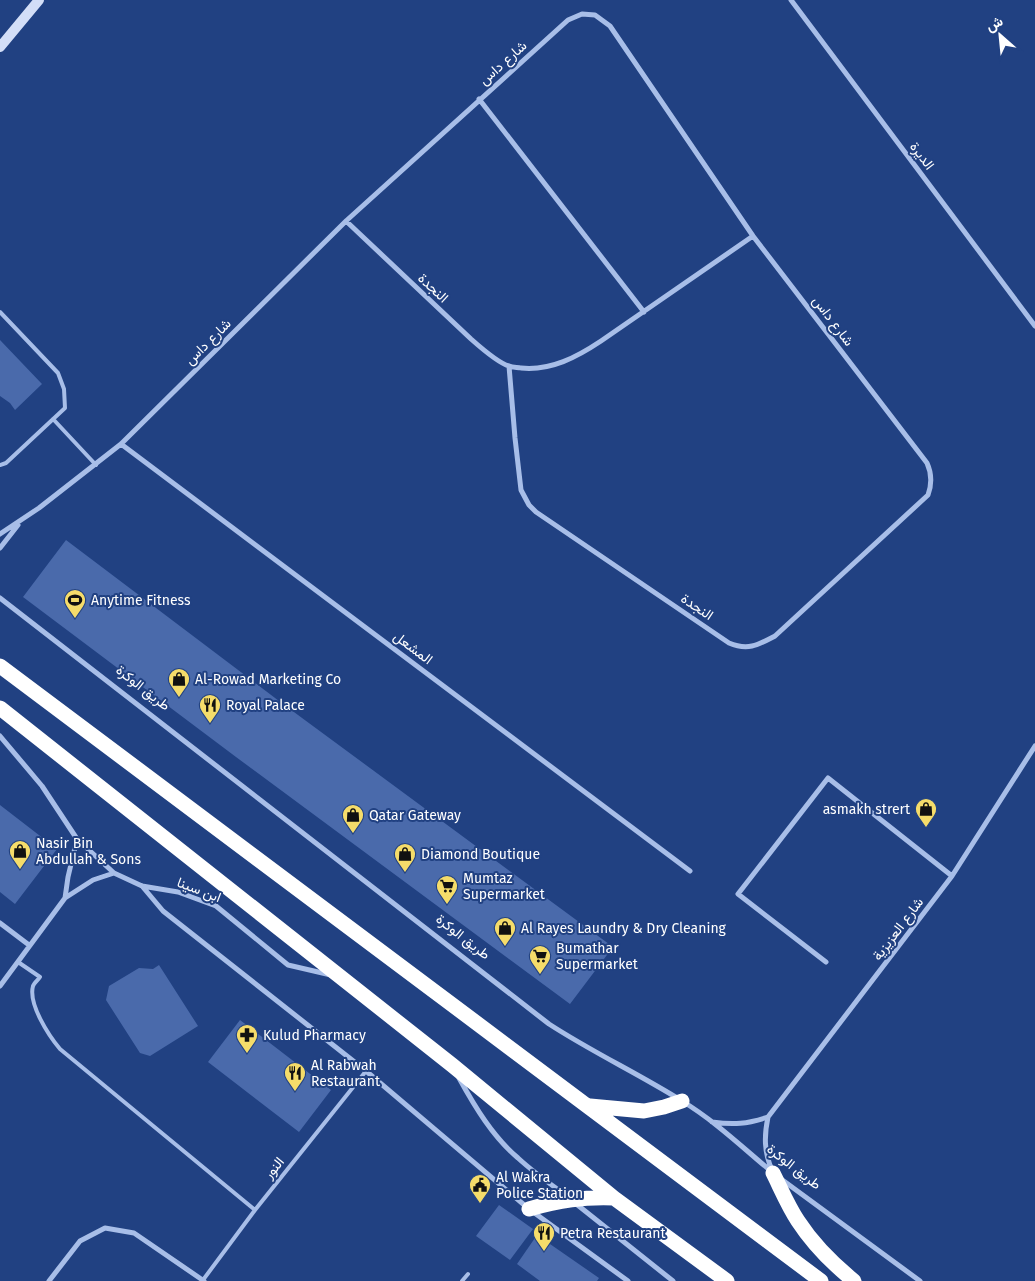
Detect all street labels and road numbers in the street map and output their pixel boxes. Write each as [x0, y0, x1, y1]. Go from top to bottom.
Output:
street label: شارع داس [476, 37, 532, 90]
street label: الديرة [906, 139, 938, 173]
street label: النجدة [414, 270, 452, 306]
street label: شارع داس [807, 293, 857, 351]
street label: شارع داس [181, 315, 236, 370]
street label: النجدة [678, 590, 716, 624]
street label: المشعل [390, 628, 436, 668]
street label: طريق الوكرة [113, 662, 173, 714]
street label: ابن سينا [175, 874, 223, 906]
street label: شارع العزيزية [869, 894, 929, 965]
street label: طريق الوكرة [433, 911, 493, 963]
street label: طريق الوكرة [764, 1141, 824, 1193]
street label: النور [260, 1154, 288, 1183]

